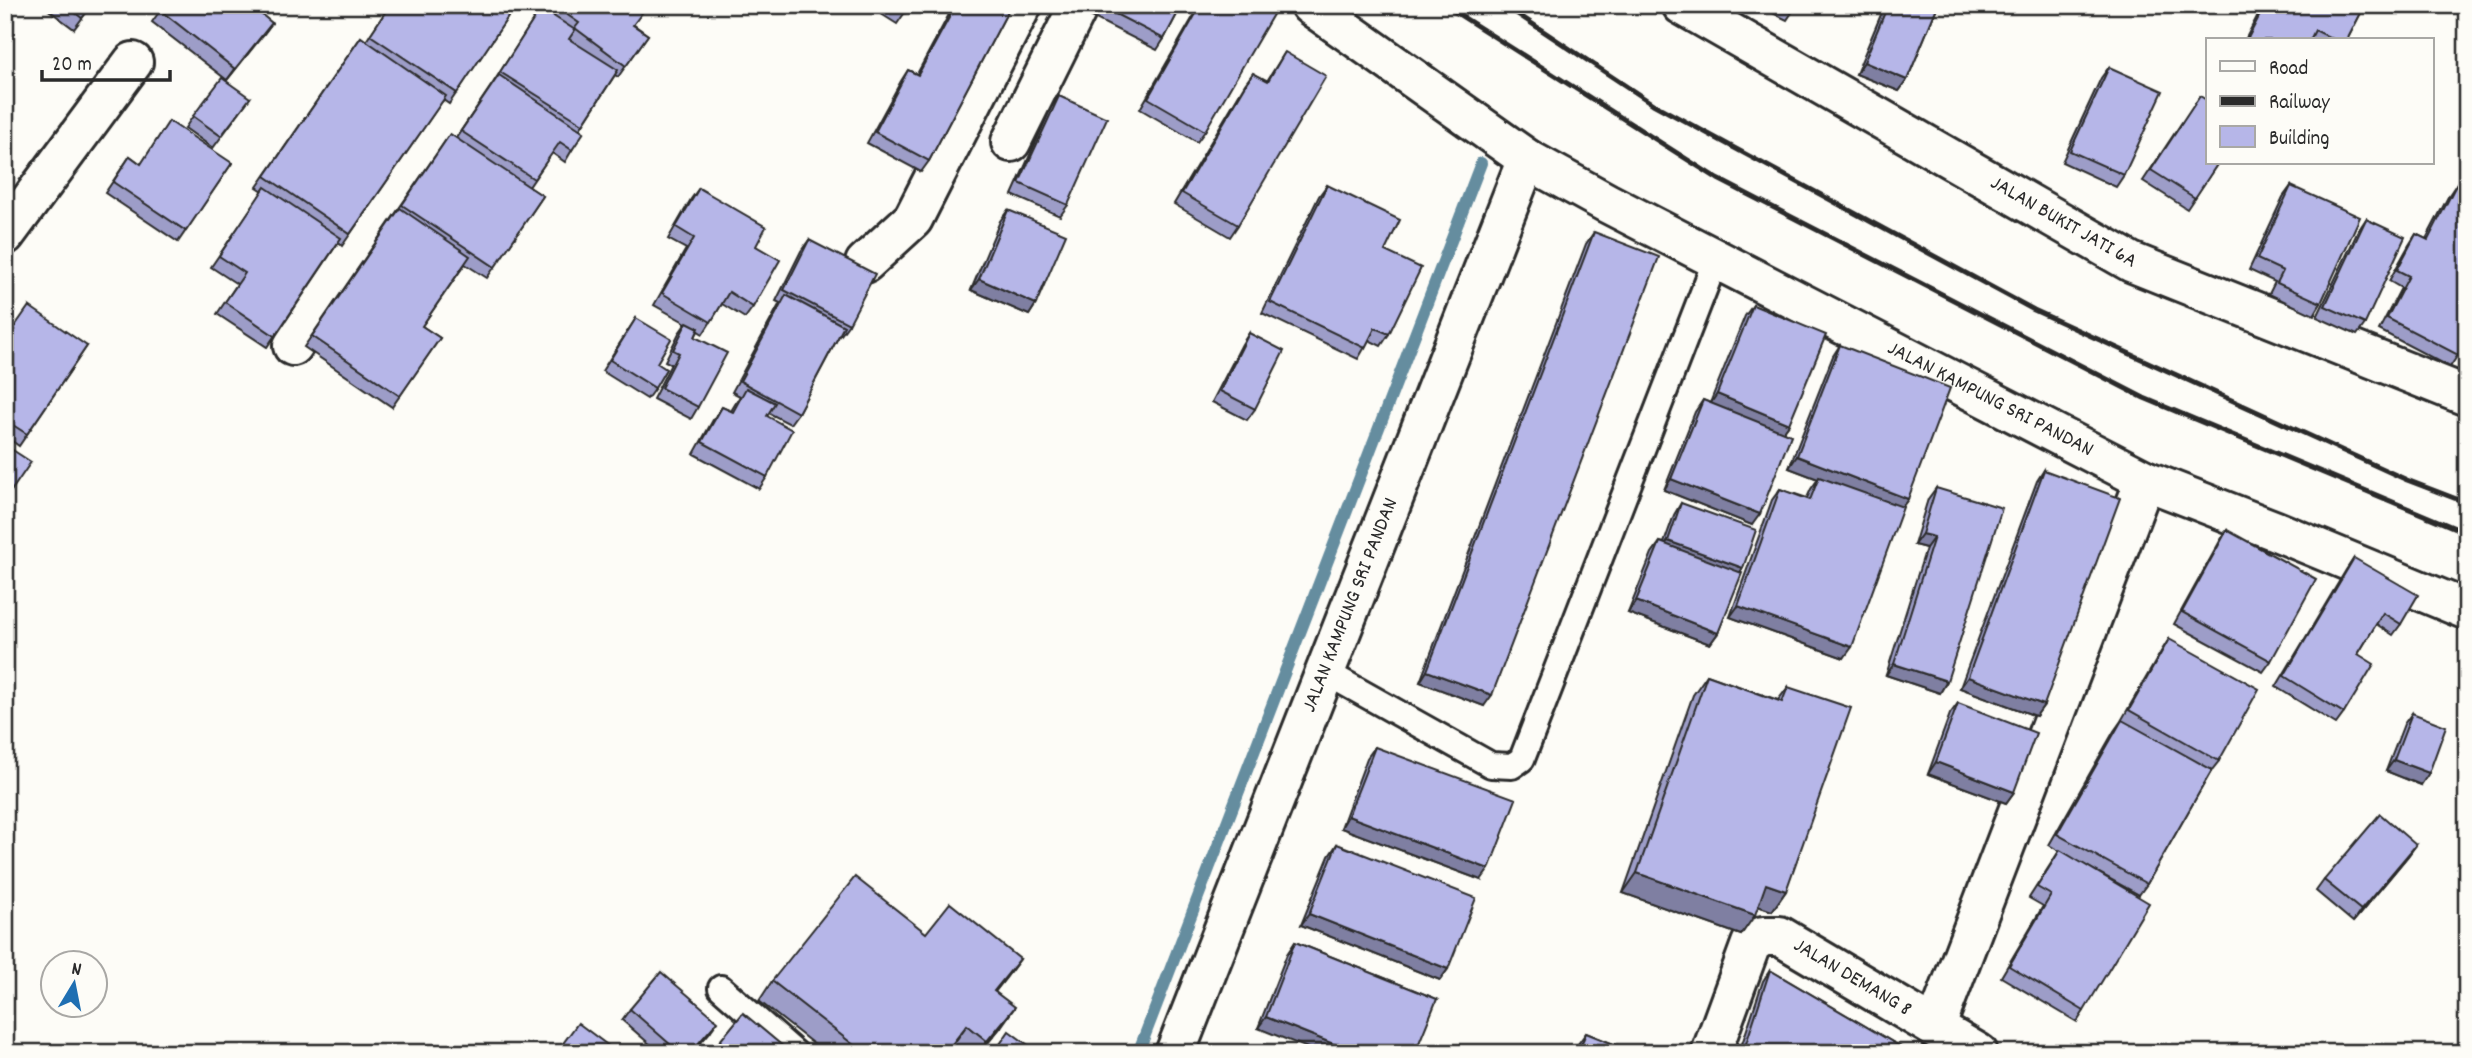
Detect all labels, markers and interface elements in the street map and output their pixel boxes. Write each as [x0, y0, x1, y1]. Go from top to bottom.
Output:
scale bar [42, 38, 170, 82]
legend [2206, 38, 2434, 164]
text: 20 m [52, 51, 92, 81]
text: Road [2269, 55, 2308, 85]
text: Railway [2269, 89, 2330, 119]
text: Building [2269, 125, 2329, 155]
street label: JALAN BUKIT JATI 6A [1984, 169, 2142, 277]
street label: JALAN KAMPUNG SRI PANDAN [1882, 335, 2098, 466]
street label: JALAN KAMPUNG SRI PANDAN [1295, 494, 1407, 717]
street label: JALAN DEMANG 8 [1787, 932, 1917, 1025]
north arrow [38, 950, 108, 1020]
text: N [69, 957, 83, 985]

